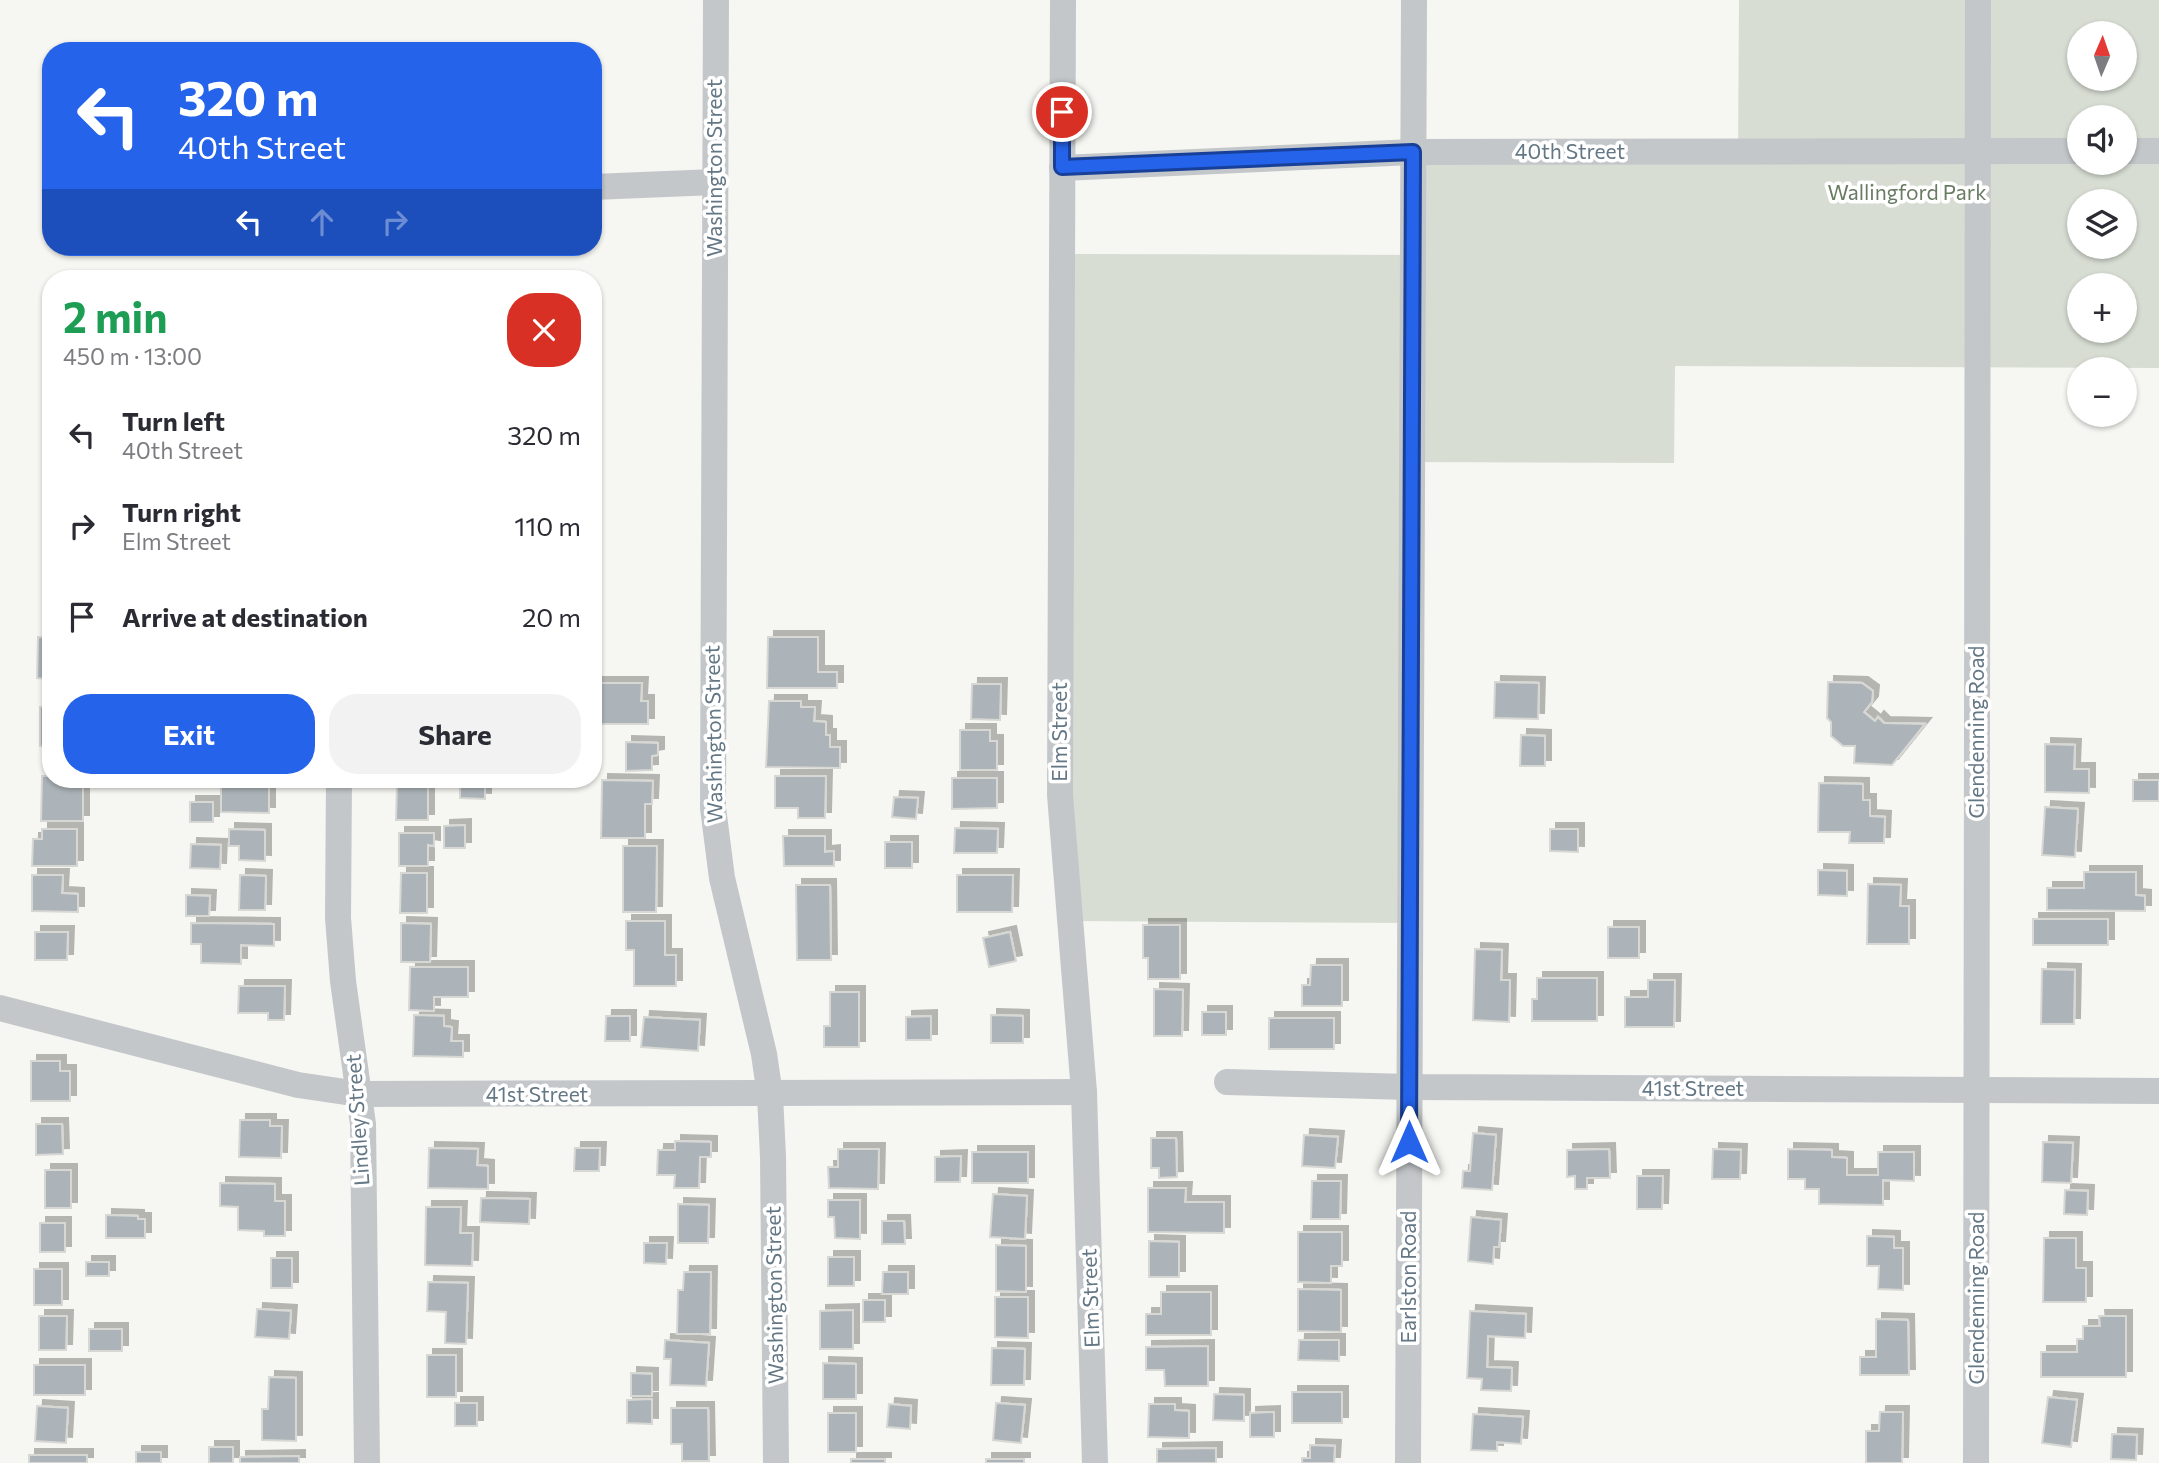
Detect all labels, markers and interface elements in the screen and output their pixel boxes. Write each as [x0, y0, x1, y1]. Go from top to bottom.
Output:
north arrow [2067, 21, 2137, 91]
map controls [2067, 21, 2137, 427]
text: 320 m [178, 66, 319, 126]
icon: left [63, 70, 154, 161]
street label: Washington Street [701, 79, 726, 257]
pin [1032, 82, 1092, 142]
icon: arrive [1043, 93, 1081, 131]
button: sound [2067, 105, 2137, 175]
text: 40th Street [178, 126, 346, 166]
street label: 40th Street [1515, 138, 1625, 163]
park label: Wallingford Park [1827, 179, 1987, 204]
button: layers [2067, 189, 2137, 259]
icon: left [230, 203, 268, 241]
icon: ahead [303, 203, 341, 241]
icon: right [376, 203, 414, 241]
button: + [2067, 273, 2137, 343]
text: 2 min [63, 290, 168, 342]
button: close [507, 293, 581, 367]
text: 450 m · 13:00 [63, 342, 202, 370]
button: − [2067, 357, 2137, 427]
text: Turn left [122, 405, 225, 436]
icon: left [63, 416, 101, 454]
text: 320 m [507, 419, 581, 450]
text: 40th Street [122, 436, 243, 464]
text: Turn right [122, 496, 241, 527]
icon: right [63, 507, 101, 545]
text: 110 m [514, 510, 581, 541]
text: Elm Street [122, 527, 231, 555]
icon: arrive [63, 598, 101, 636]
text: Arrive at destination [122, 601, 368, 632]
text: 20 m [522, 601, 581, 632]
street label: Washington Street [698, 645, 727, 823]
street label: Glendenning Road [1963, 646, 1988, 818]
street label: Elm Street [1046, 682, 1071, 782]
button: Exit [63, 694, 315, 774]
button: Share [329, 694, 581, 774]
street label: Lindley Street [339, 1053, 374, 1187]
street label: 41st Street [1642, 1075, 1744, 1100]
street label: 41st Street [486, 1081, 588, 1106]
position arrow [1372, 1105, 1446, 1179]
street label: Washington Street [759, 1206, 788, 1384]
street label: Earlston Road [1395, 1211, 1420, 1343]
street label: Glendenning Road [1963, 1212, 1988, 1384]
street label: Elm Street [1075, 1248, 1104, 1348]

